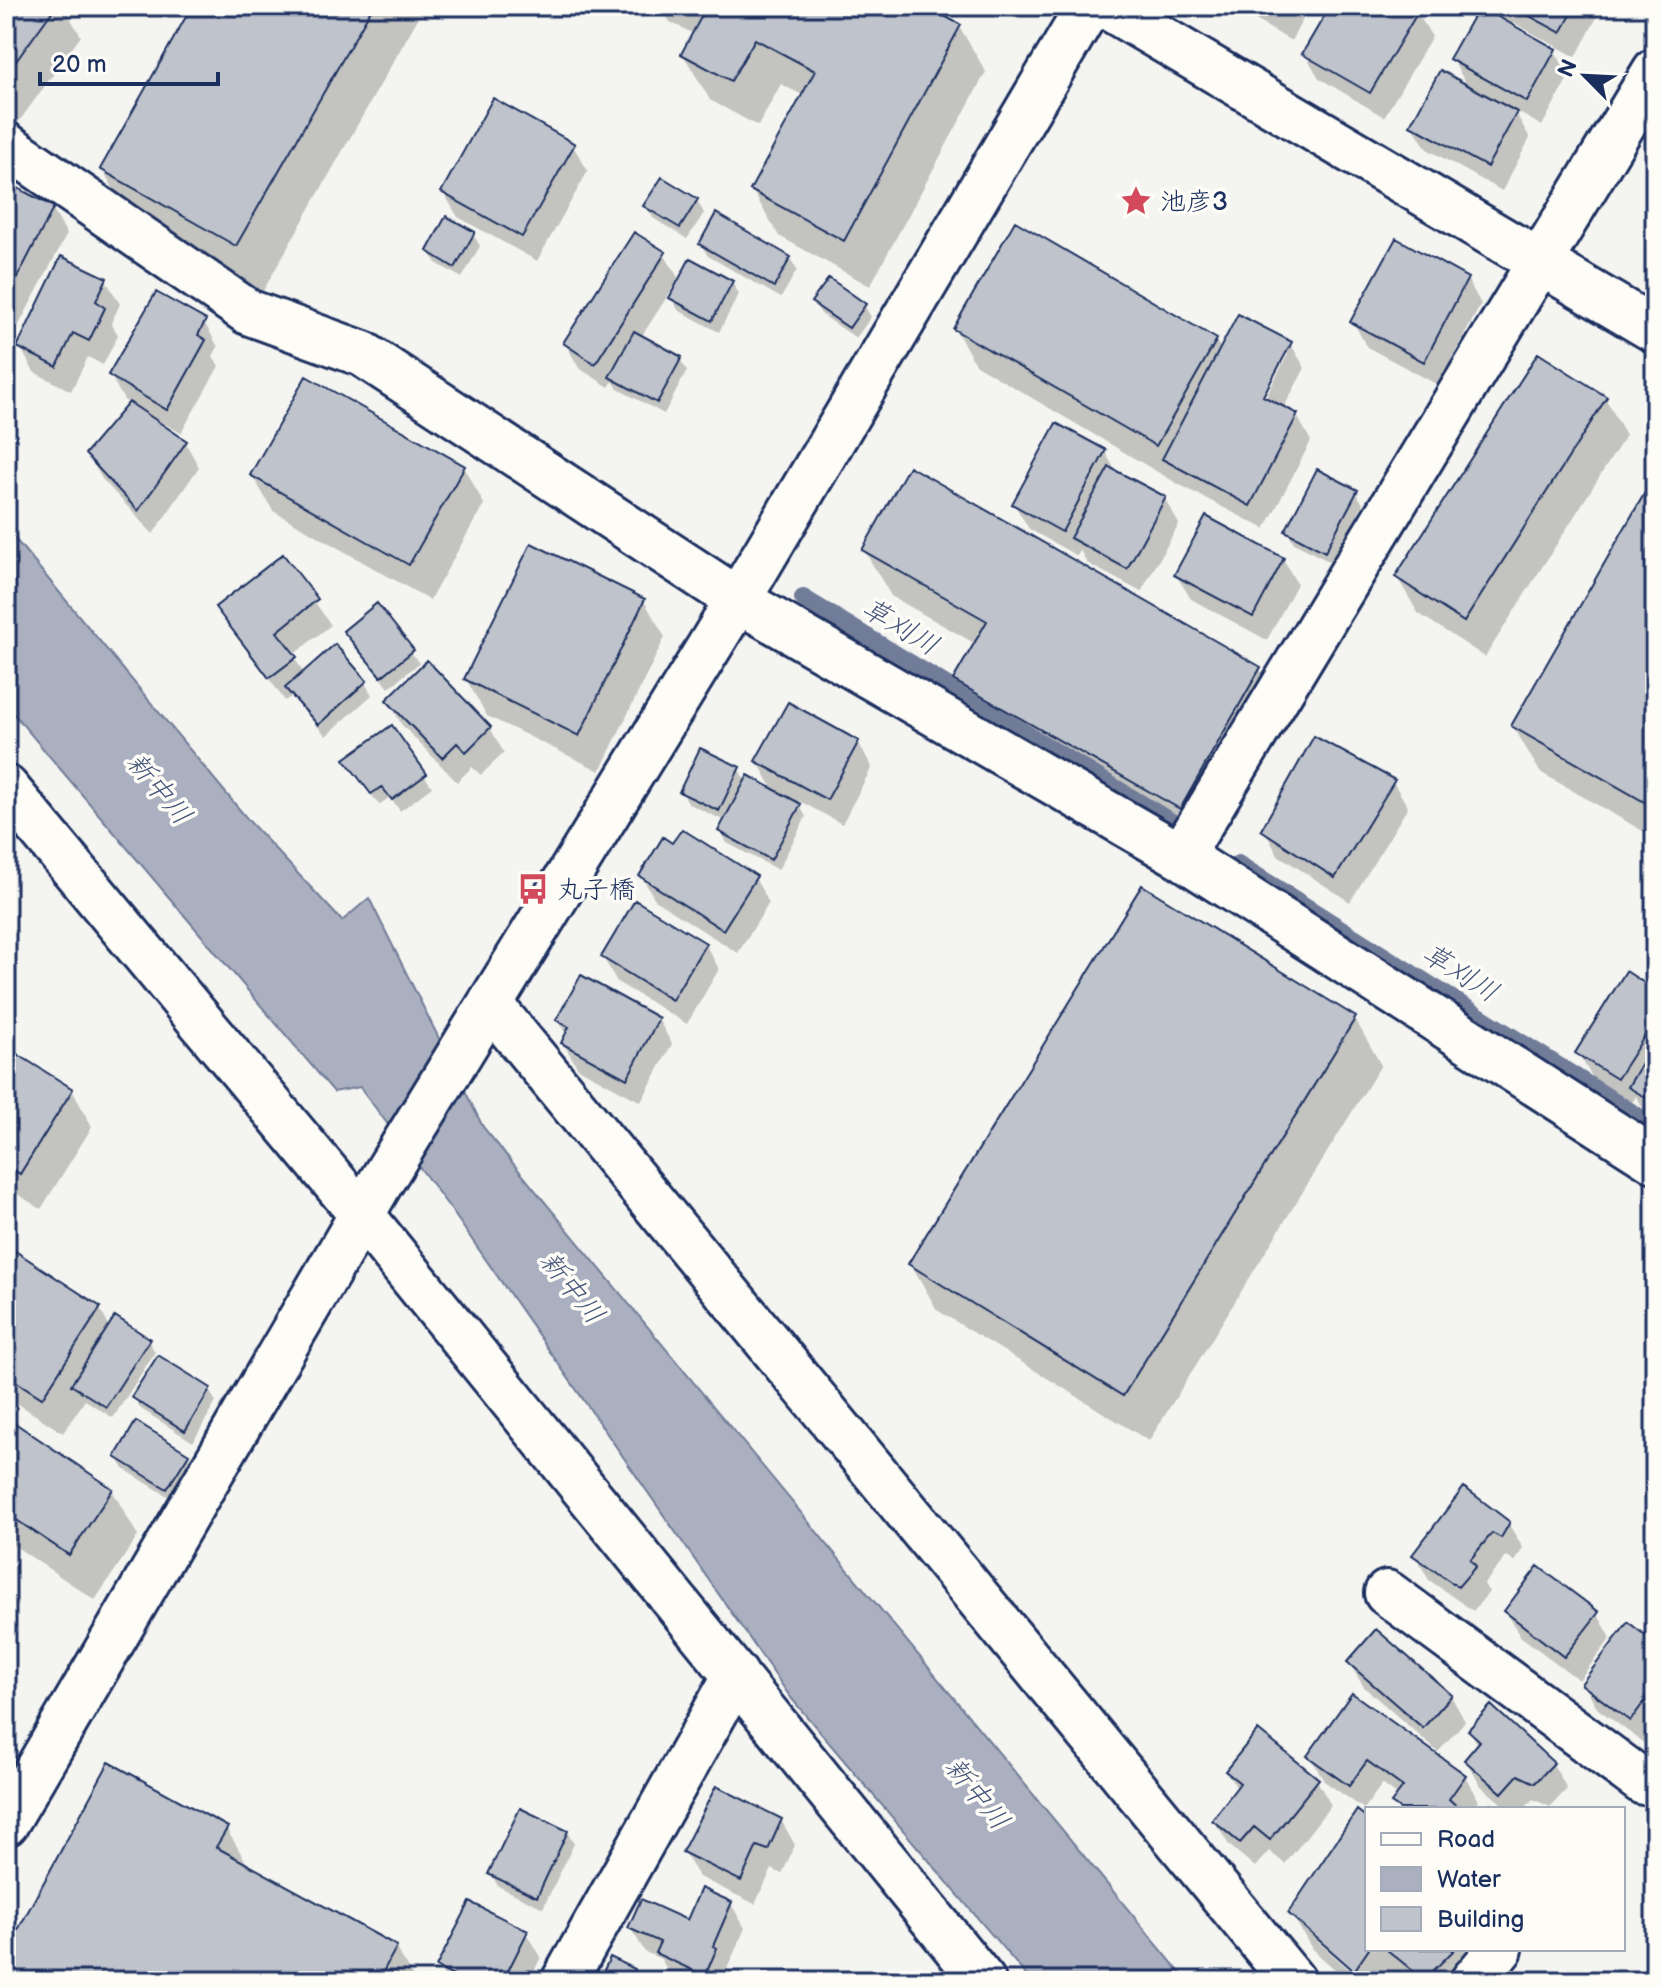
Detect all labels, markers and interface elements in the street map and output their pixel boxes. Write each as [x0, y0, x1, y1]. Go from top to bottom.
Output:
scale bar [40, 36, 218, 86]
north arrow [1545, 36, 1625, 116]
text: 20 m [52, 50, 107, 79]
text: N [1552, 55, 1584, 82]
place icon: 池彦3 [1119, 184, 1153, 218]
place label: 池彦3 [1160, 187, 1228, 218]
water label: 草刈川 [856, 592, 945, 663]
water label: 新中川 [119, 746, 198, 832]
bus stop icon: 丸子橋 [516, 872, 550, 906]
place label: 丸子橋 [557, 875, 635, 906]
water label: 草刈川 [1416, 937, 1505, 1010]
water label: 新中川 [533, 1245, 611, 1331]
water label: 新中川 [938, 1751, 1016, 1837]
legend [1365, 1807, 1625, 1951]
text: Road [1437, 1825, 1495, 1854]
text: Water [1437, 1865, 1501, 1894]
text: Building [1437, 1905, 1524, 1934]

